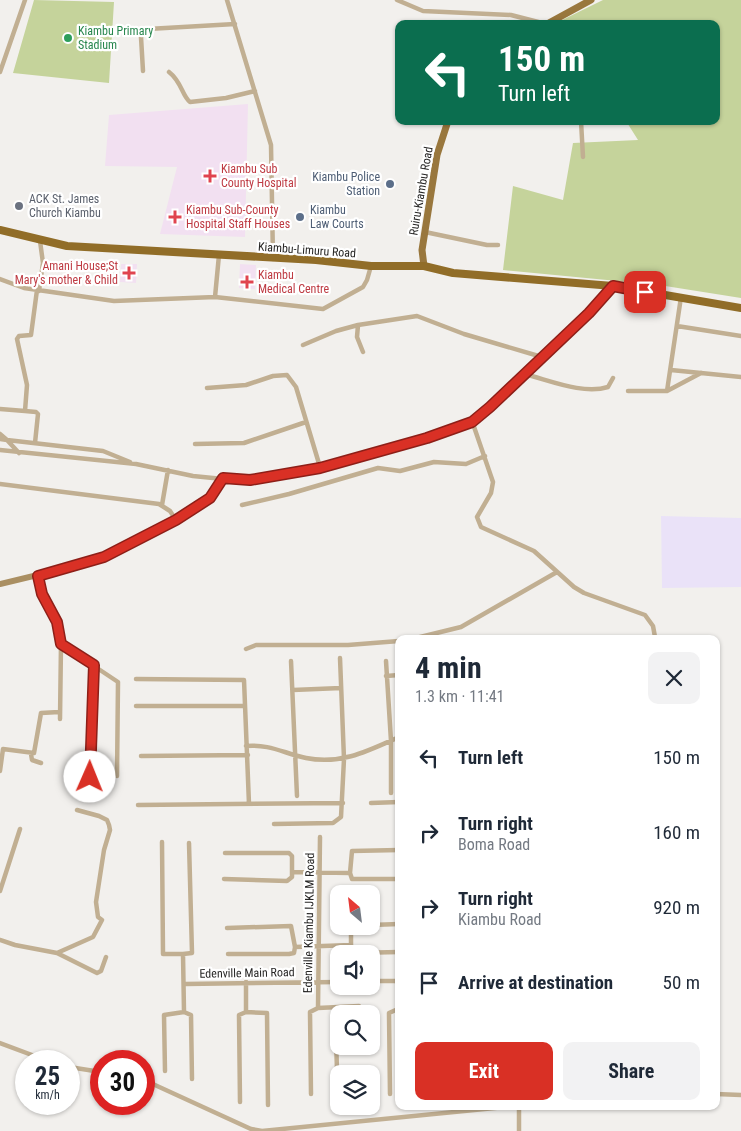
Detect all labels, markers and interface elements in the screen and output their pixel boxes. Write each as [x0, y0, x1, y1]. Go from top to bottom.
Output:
place label: Kiambu Primary Stadium [78, 24, 153, 52]
marker: Kiambu Primary Stadium [62, 32, 74, 44]
text: 150 m [498, 39, 585, 80]
icon: left [415, 40, 480, 105]
text: Turn left [498, 81, 570, 106]
street label: Ruiru-Kiambu Road [406, 145, 436, 237]
place label: Kiambu Sub County Hospital [221, 162, 296, 190]
marker: Kiambu Sub County Hospital [203, 169, 217, 183]
place label: Kiambu Police Station [312, 170, 380, 198]
marker: Kiambu Police Station [384, 178, 396, 190]
place label: ACK St. James Church Kiambu [29, 192, 101, 220]
marker: ACK St. James Church Kiambu [13, 200, 25, 212]
place label: Kiambu Sub-County Hospital Staff Houses [186, 203, 290, 231]
place label: Kiambu Law Courts [310, 203, 364, 231]
marker: Kiambu Sub-County Hospital Staff Houses [168, 210, 182, 224]
marker: Kiambu Law Courts [294, 211, 306, 223]
street label: Kiambu-Limuru Road [257, 240, 357, 260]
place label: Amani House;St Mary's mother & Child [15, 259, 118, 287]
marker: Amani House;St Mary's mother & Child [122, 266, 136, 280]
place label: Kiambu Medical Centre [258, 268, 330, 296]
pin [624, 271, 666, 313]
marker: Kiambu Medical Centre [240, 275, 254, 289]
icon: arrive [631, 278, 659, 306]
text: 4 min [415, 650, 482, 685]
button: close [648, 652, 700, 704]
text: 1.3 km · 11:41 [415, 687, 505, 706]
icon: left [415, 744, 443, 772]
text: Turn left [458, 746, 523, 769]
text: 150 m [653, 746, 700, 769]
position arrow [63, 750, 115, 802]
text: Turn right [458, 812, 533, 835]
icon: right [415, 819, 443, 847]
text: 160 m [653, 821, 700, 844]
text: Boma Road [458, 835, 530, 854]
street label: Edenville Kiambu IJKLM Road [301, 853, 317, 993]
north arrow [330, 885, 380, 935]
map controls [330, 885, 380, 1115]
text: Turn right [458, 887, 533, 910]
icon: right [415, 894, 443, 922]
text: 920 m [653, 896, 700, 919]
text: Kiambu Road [458, 910, 542, 929]
button: sound [330, 945, 380, 995]
street label: Edenville Main Road [199, 965, 295, 981]
icon: arrive [415, 969, 443, 997]
text: Arrive at destination [458, 971, 613, 994]
text: 50 m [663, 971, 700, 994]
button: search [330, 1005, 380, 1055]
button: Exit [415, 1042, 553, 1100]
button: Share [563, 1042, 700, 1100]
speed limit sign: 30 [90, 1050, 155, 1115]
text: 25 [35, 1062, 60, 1091]
button: layers [330, 1065, 380, 1115]
text: km/h [35, 1088, 60, 1102]

